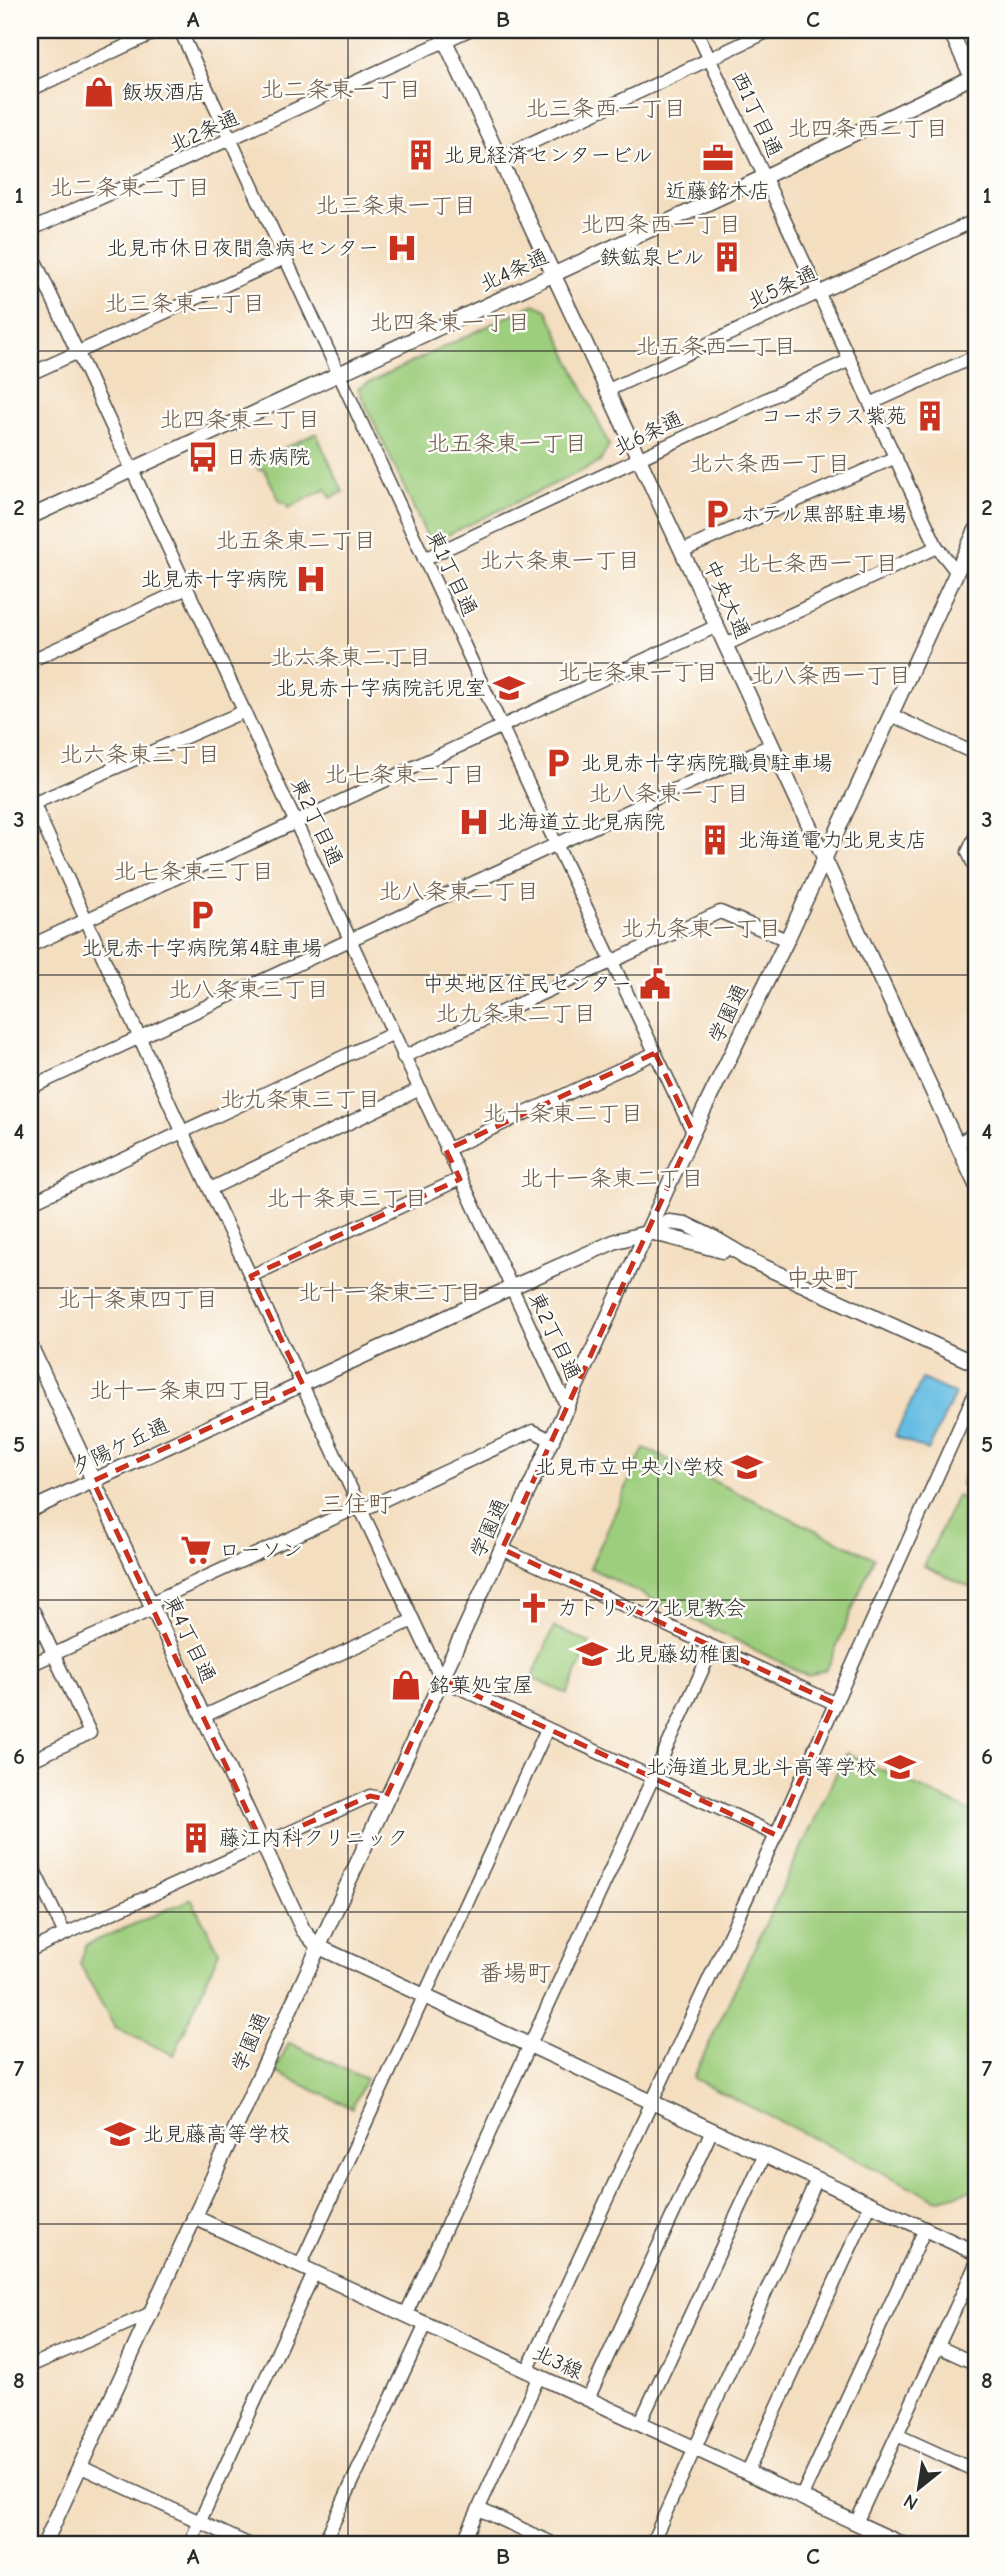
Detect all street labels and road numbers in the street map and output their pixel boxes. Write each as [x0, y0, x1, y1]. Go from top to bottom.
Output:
street label: 西1丁目通 [727, 67, 787, 161]
street label: 北2条通 [165, 105, 243, 157]
street label: 北4条通 [476, 244, 552, 296]
street label: 北5条通 [743, 260, 821, 314]
street label: 北6条通 [609, 406, 687, 460]
street label: 東1丁目通 [422, 526, 482, 620]
street label: 中央大通 [699, 556, 755, 642]
street label: 東2丁目通 [286, 774, 348, 870]
street label: 学園通 [703, 979, 753, 1047]
street label: 東2丁目通 [524, 1288, 586, 1384]
street label: 夕陽ケ丘通 [67, 1413, 173, 1479]
street label: 学園通 [465, 1494, 513, 1562]
street label: 東4丁目通 [159, 1591, 221, 1687]
street label: 学園通 [226, 2008, 274, 2076]
street label: 北3線 [529, 2340, 587, 2384]

